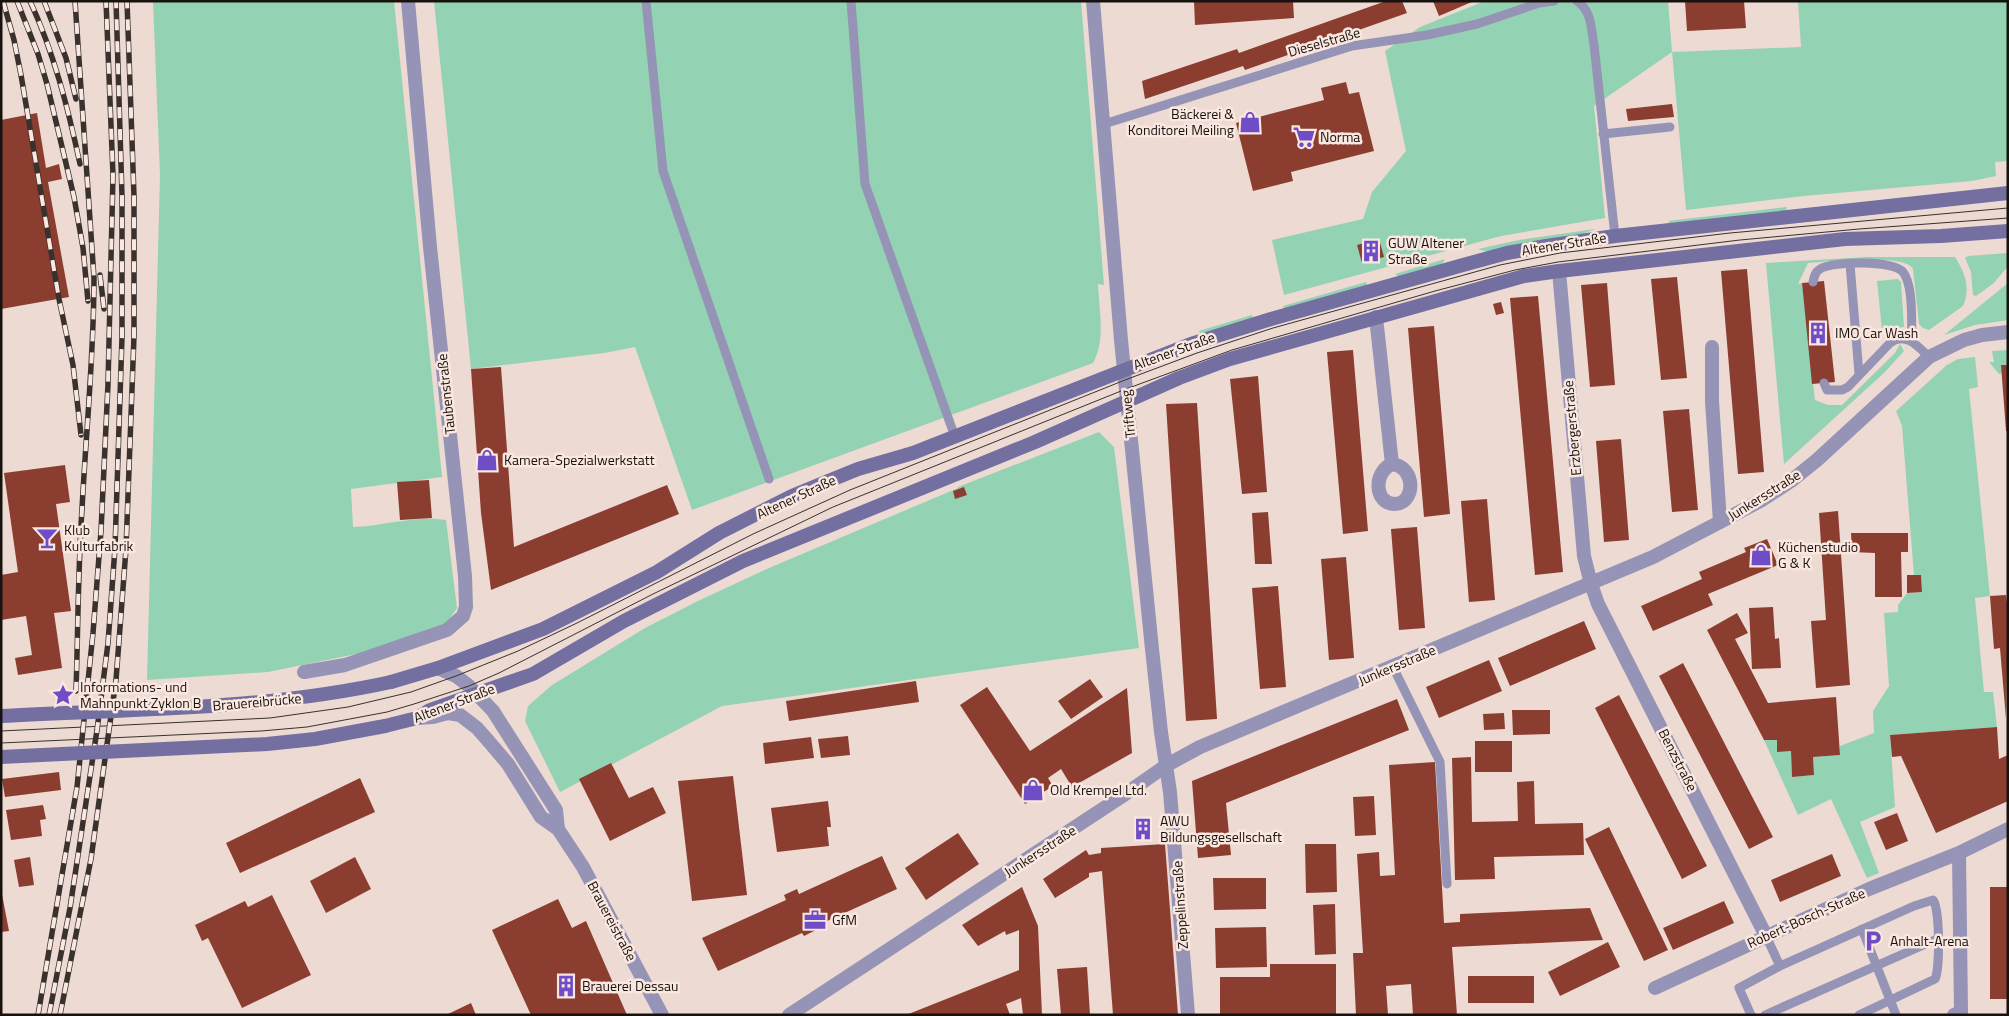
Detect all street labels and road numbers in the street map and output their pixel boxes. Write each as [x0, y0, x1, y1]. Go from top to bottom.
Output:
street label: Dieselstraße [1285, 21, 1363, 62]
street label: Altener Straße [1520, 226, 1608, 261]
street label: Altener Straße [1130, 326, 1218, 375]
street label: Taubenstraße [431, 353, 460, 435]
street label: Erzbergerstraße [1557, 379, 1586, 477]
street label: Triftweg [1115, 389, 1140, 439]
street label: Junkersstraße [1723, 464, 1804, 525]
street label: Altener Straße [753, 469, 839, 524]
street label: Junkersstraße [1355, 639, 1439, 690]
street label: Altener Straße [410, 677, 497, 728]
street label: Brauereibrücke [212, 687, 302, 716]
street label: Benzstraße [1654, 725, 1703, 795]
street label: Junkersstraße [999, 819, 1080, 882]
street label: Zeppelinstraße [1166, 860, 1193, 950]
street label: Brauereistraße [582, 877, 642, 965]
street label: Robert-Bosch-Straße [1743, 882, 1868, 953]

